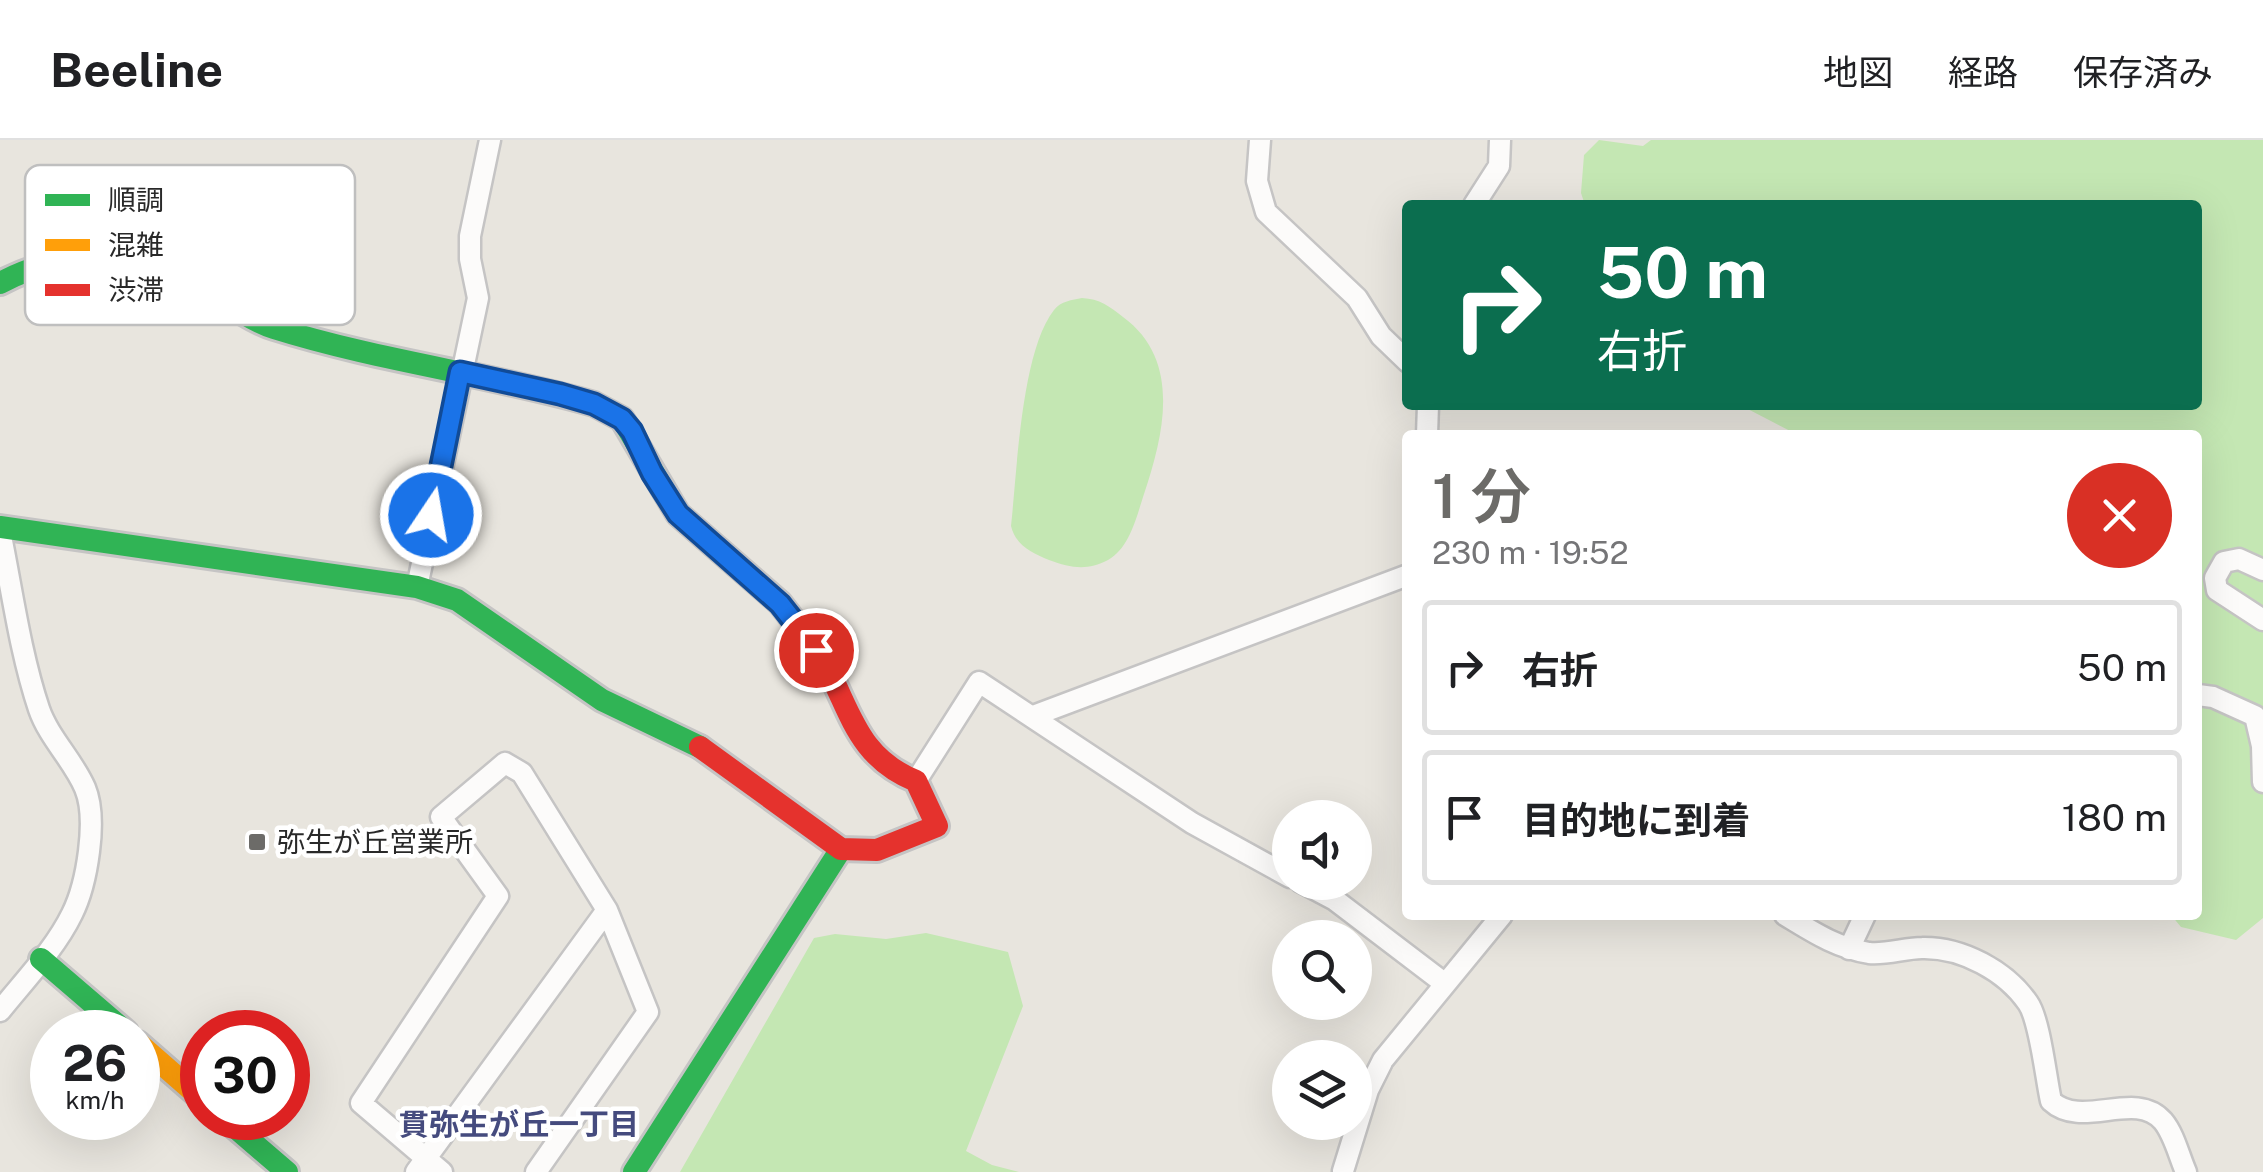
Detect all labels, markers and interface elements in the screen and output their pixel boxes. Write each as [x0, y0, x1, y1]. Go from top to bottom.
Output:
text: Beeline [50, 41, 223, 98]
text: 地図 [1823, 52, 1893, 93]
text: 経路 [1948, 52, 2018, 93]
text: 保存済み [2073, 52, 2213, 93]
legend [25, 165, 355, 325]
text: 順調 [108, 183, 164, 216]
text: 混雑 [108, 228, 164, 261]
text: 50 m [1597, 231, 1768, 314]
icon: right [1432, 240, 1562, 370]
text: 渋滞 [108, 273, 164, 306]
text: 右折 [1597, 324, 1687, 377]
text: 1 分 [1432, 461, 1531, 532]
position arrow [379, 463, 483, 567]
button: close [2067, 463, 2172, 568]
text: 230 m · 19:52 [1432, 534, 1629, 571]
pin [774, 608, 859, 693]
icon: arrive [789, 623, 844, 678]
icon: right [1437, 640, 1492, 695]
text: 50 m [2077, 645, 2167, 690]
text: 右折 [1522, 648, 1598, 693]
icon: arrive [1437, 790, 1492, 845]
text: 180 m [2062, 795, 2167, 840]
text: 目的地に到着 [1522, 798, 1750, 843]
map controls [1272, 800, 1372, 1140]
button: sound [1272, 800, 1372, 900]
place label: 弥生が丘営業所 [277, 825, 473, 858]
marker: 弥生が丘営業所 [246, 831, 268, 853]
button: search [1272, 920, 1372, 1020]
speed limit sign: 30 [180, 1010, 310, 1140]
text: 26 [63, 1033, 127, 1092]
button: layers [1272, 1040, 1372, 1140]
text: km/h [66, 1085, 124, 1115]
district label: 貫弥生が丘一丁目 [399, 1106, 639, 1142]

